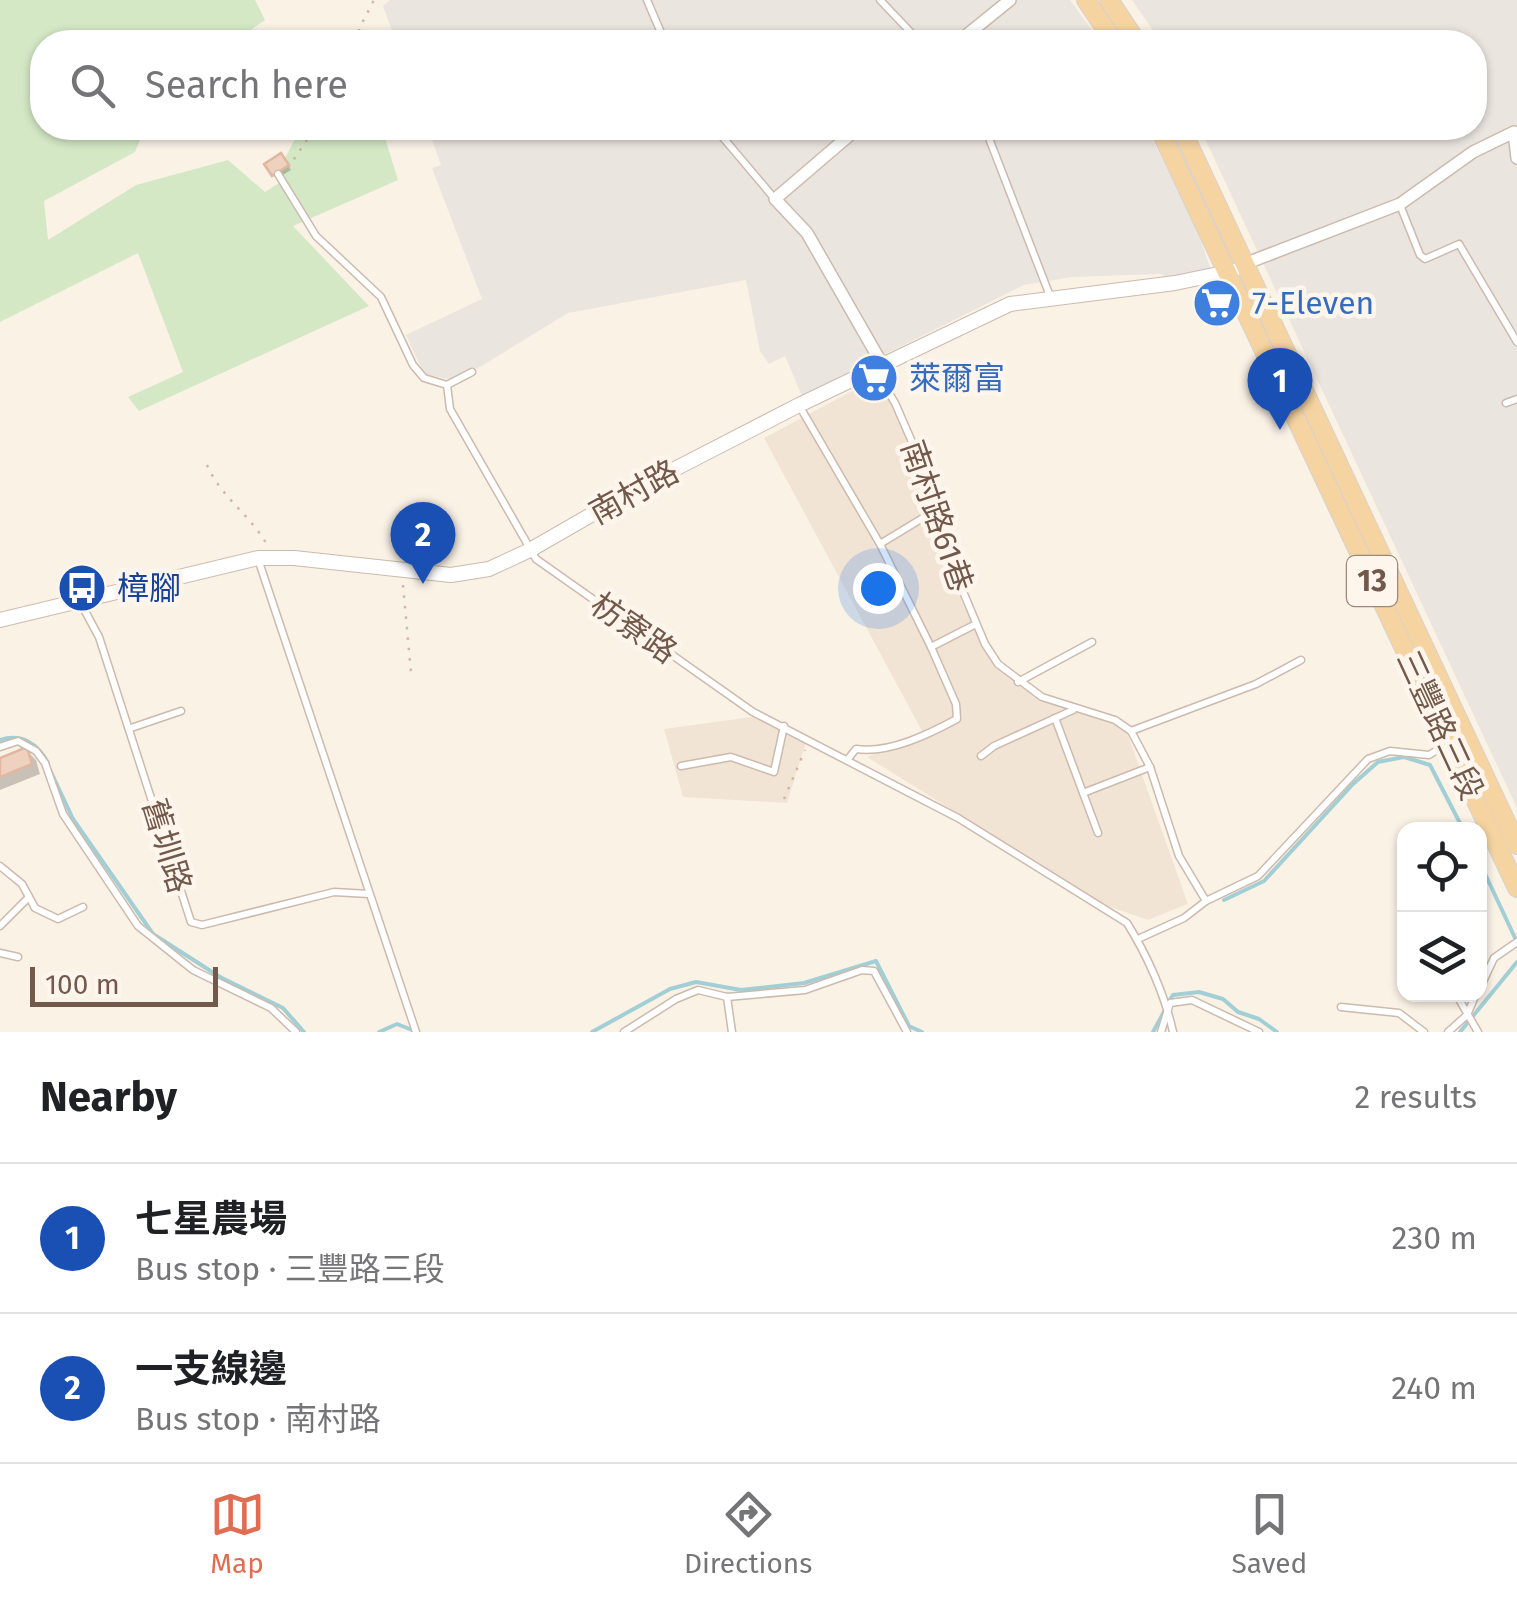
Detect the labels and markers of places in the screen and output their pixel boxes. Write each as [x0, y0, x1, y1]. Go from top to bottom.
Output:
supermarket icon: 7-Eleven [1191, 277, 1243, 329]
place label: 7-Eleven [1252, 284, 1374, 322]
pin: 1 [1248, 348, 1312, 430]
supermarket icon: 萊爾富 [848, 352, 900, 404]
place label: 萊爾富 [909, 359, 1005, 397]
pin: 2 [390, 502, 456, 584]
bus stop icon: 樟腳 [56, 562, 108, 614]
place label: 樟腳 [117, 569, 181, 607]

